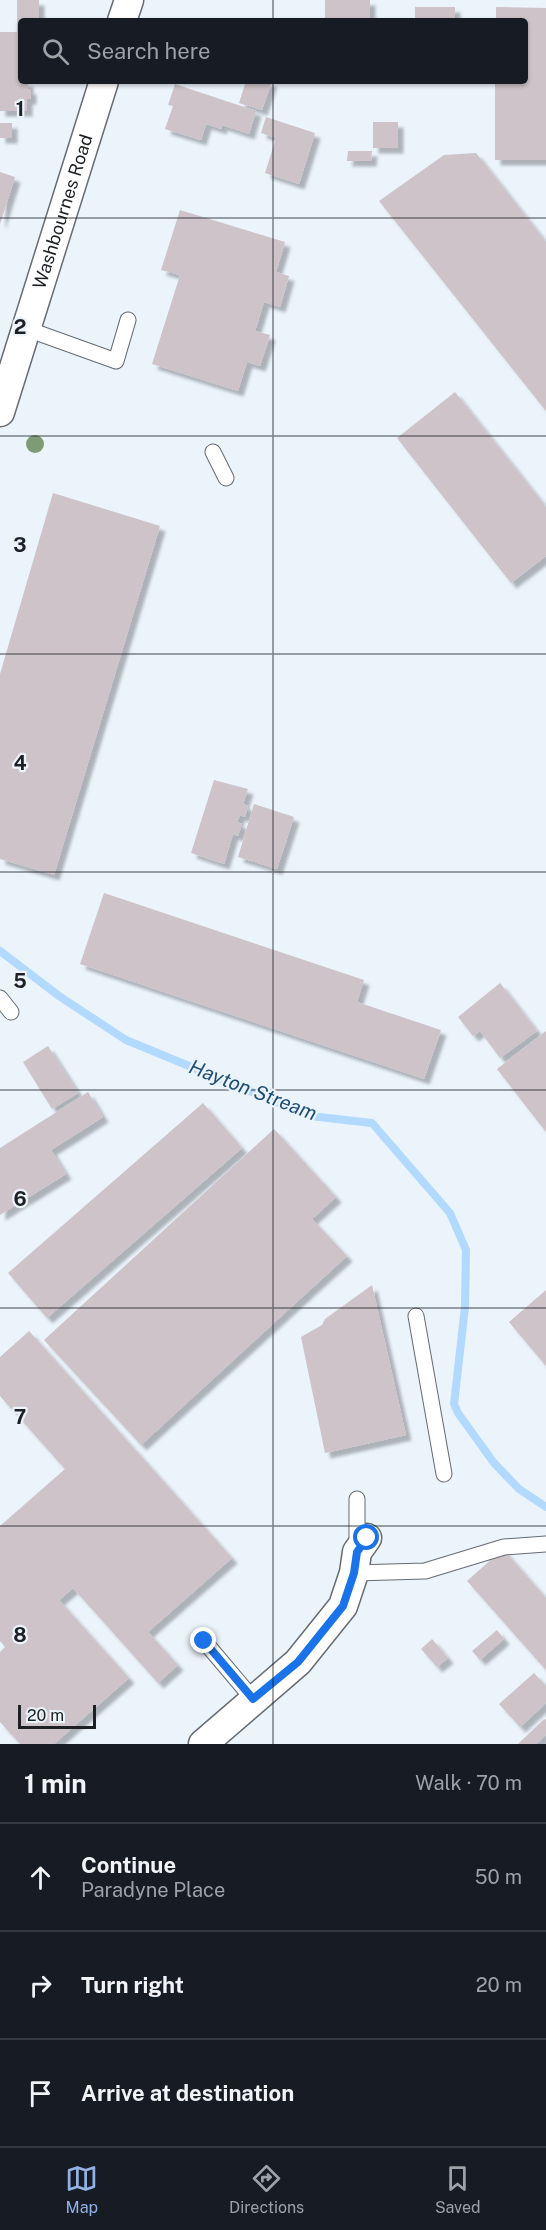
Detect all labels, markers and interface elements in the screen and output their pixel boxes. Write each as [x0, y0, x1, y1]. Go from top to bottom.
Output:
search box [18, 18, 528, 84]
icon: search [39, 35, 72, 68]
text: Search here [87, 38, 211, 64]
text: 1 [16, 97, 24, 121]
street label: Washbournes Road [28, 132, 97, 291]
text: 2 [14, 315, 26, 339]
text: 3 [13, 533, 27, 557]
text: 4 [13, 751, 27, 775]
text: 5 [13, 969, 27, 993]
water label: Hayton Stream [186, 1055, 320, 1125]
text: 6 [13, 1187, 27, 1211]
text: 7 [14, 1405, 26, 1429]
route start [353, 1524, 379, 1550]
text: 8 [13, 1623, 27, 1647]
route end [190, 1627, 216, 1653]
scale bar [18, 1702, 96, 1730]
text: 20 m [27, 1706, 64, 1725]
text: 1 min [24, 1768, 87, 1799]
text: Walk · 70 m [415, 1771, 522, 1795]
text: Continue [81, 1852, 176, 1878]
icon: ahead [24, 1861, 57, 1894]
text: 50 m [475, 1865, 522, 1889]
text: Paradyne Place [81, 1878, 225, 1902]
icon: right [24, 1969, 57, 2002]
text: Turn right [81, 1972, 184, 1998]
text: 20 m [476, 1973, 522, 1997]
icon: arrive [24, 2077, 57, 2110]
text: Arrive at destination [81, 2080, 294, 2106]
tab: Map [65, 2162, 98, 2217]
tab: Directions [229, 2162, 304, 2217]
tab: Saved [435, 2162, 481, 2217]

